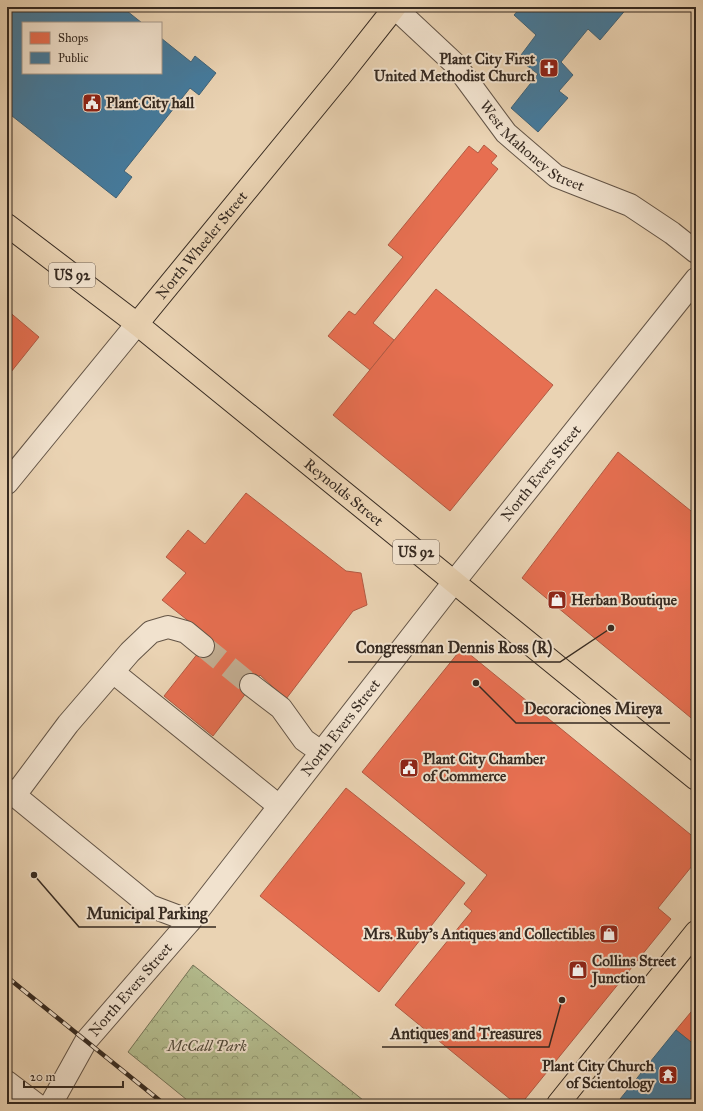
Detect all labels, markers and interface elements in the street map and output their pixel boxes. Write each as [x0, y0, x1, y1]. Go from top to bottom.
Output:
legend [22, 22, 162, 74]
text: Shops [58, 31, 88, 45]
place label: Plant City First United Methodist Church [374, 50, 536, 85]
text: Public [58, 51, 89, 65]
church icon: Plant City First United Methodist Church [538, 57, 560, 79]
public building icon: Plant City hall [81, 92, 103, 114]
place label: Plant City hall [106, 94, 195, 113]
street label: West Mahoney Street [476, 97, 587, 195]
street label: North Wheeler Street [152, 187, 252, 303]
road number: US 92 [49, 263, 95, 287]
street label: North Evers Street [497, 421, 585, 525]
street label: Reynolds Street [300, 455, 388, 530]
road number: US 92 [393, 540, 439, 564]
shop icon: Herban Boutique [546, 589, 568, 611]
place label: Herban Boutique [571, 591, 678, 610]
callout: Congressman Dennis Ross (R) [348, 634, 560, 662]
text: Congressman Dennis Ross (R) [356, 638, 553, 658]
street label: North Evers Street [297, 675, 384, 780]
callout: Decoraciones Mireya [516, 695, 670, 723]
text: Decoraciones Mireya [524, 699, 663, 719]
place label: Plant City Chamber of Commerce [423, 750, 545, 785]
public building icon: Plant City Chamber of Commerce [398, 757, 420, 779]
callout: Municipal Parking [79, 899, 216, 927]
text: Municipal Parking [87, 904, 208, 924]
shop icon: Mrs. Ruby's Antiques and Collectibles [598, 923, 620, 945]
place label: Mrs. Ruby's Antiques and Collectibles [363, 925, 596, 944]
street label: North Evers Street [85, 939, 176, 1040]
place label: Collins Street Junction [590, 952, 677, 988]
shop icon: Collins Street Junction [567, 959, 589, 981]
callout: Antiques and Treasures [382, 1019, 549, 1047]
text: Antiques and Treasures [390, 1024, 542, 1044]
park label: McCall Park [165, 1037, 247, 1055]
place label: Plant City Church of Scientology [542, 1057, 655, 1093]
scale bar [24, 1063, 123, 1089]
temple icon: Plant City Church of Scientology [657, 1064, 679, 1086]
text: 20 m [30, 1070, 56, 1084]

